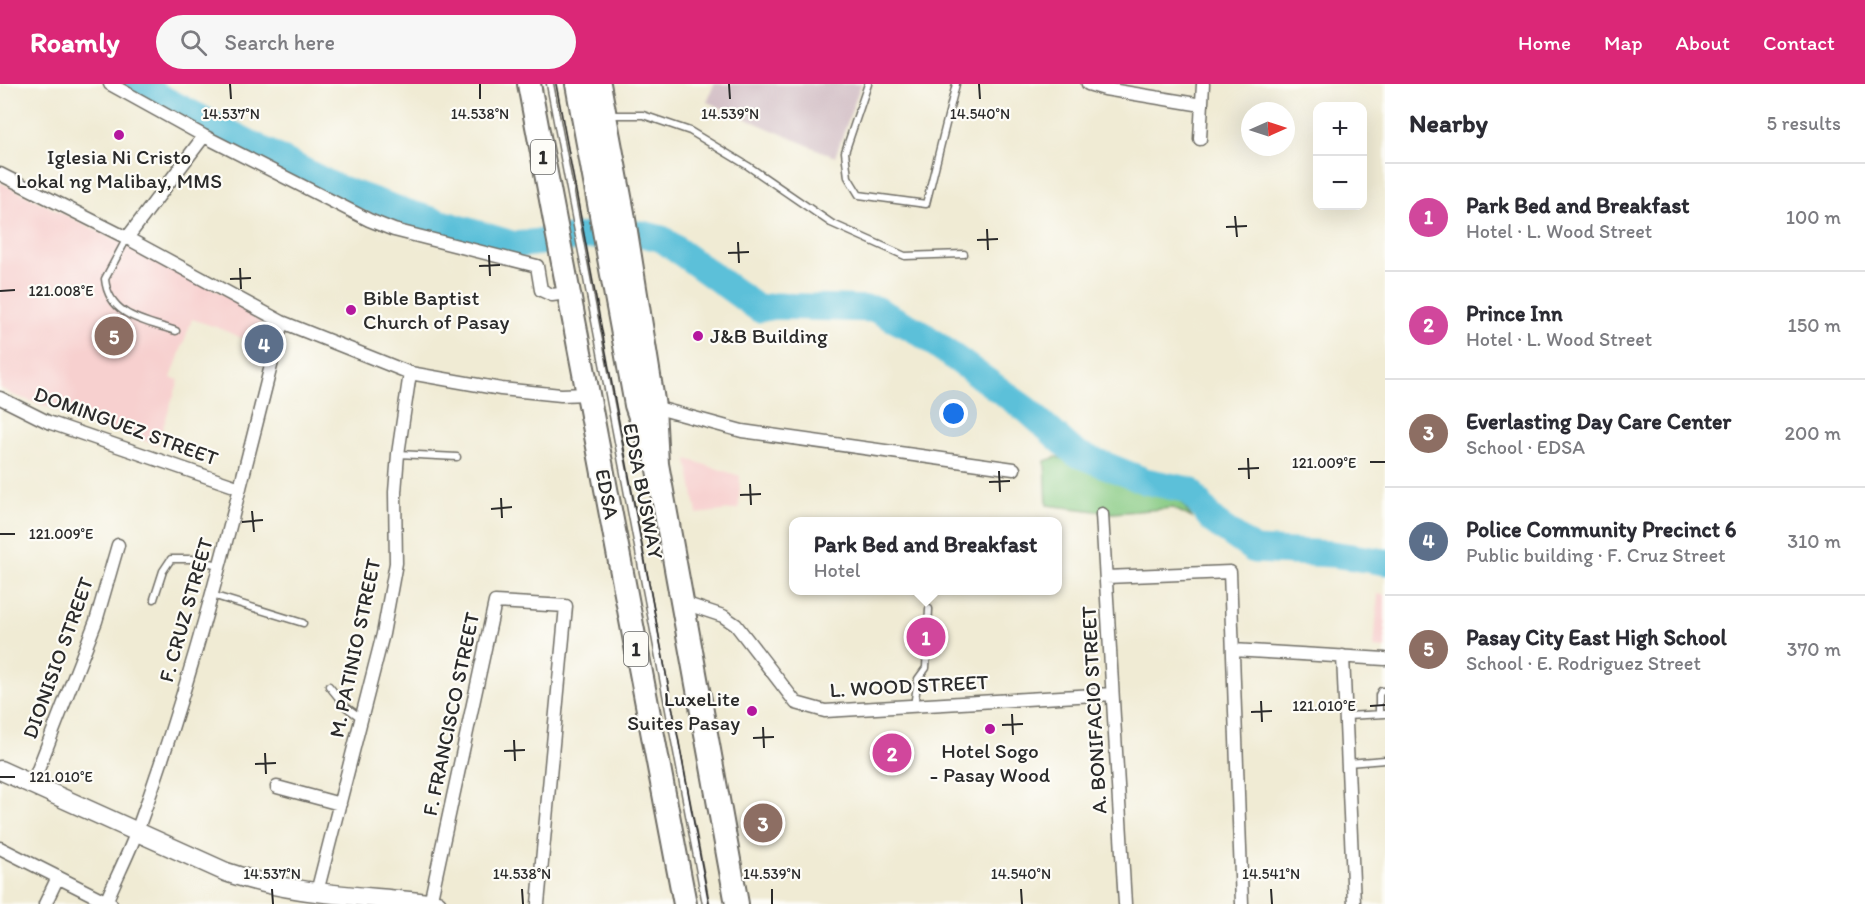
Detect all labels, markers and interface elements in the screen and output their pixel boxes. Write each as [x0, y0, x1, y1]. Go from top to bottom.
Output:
search box [156, 15, 576, 69]
text: Roamly [30, 25, 120, 59]
icon: search [177, 26, 210, 59]
text: Search here [225, 29, 335, 56]
text: Home [1518, 30, 1571, 55]
text: Map [1604, 30, 1643, 55]
text: About [1676, 30, 1730, 55]
text: Contact [1763, 30, 1835, 55]
north arrow [1241, 102, 1295, 156]
map controls [1313, 102, 1367, 210]
button: + [1313, 102, 1367, 156]
text: 14.537°N [202, 105, 260, 123]
text: 14.538°N [451, 105, 509, 123]
text: 14.539°N [701, 105, 759, 123]
text: 14.540°N [950, 105, 1010, 123]
text: Nearby [1409, 107, 1488, 139]
text: 5 results [1767, 111, 1841, 135]
marker: Iglesia Ni Cristo Lokal ng Malibay, MMS [112, 128, 126, 142]
road number: 1 [531, 140, 555, 174]
place label: Iglesia Ni Cristo Lokal ng Malibay, MMS [16, 144, 222, 193]
button: − [1313, 156, 1367, 210]
text: Park Bed and Breakfast [1466, 192, 1690, 219]
text: 1 [1424, 205, 1433, 229]
text: 100 m [1786, 205, 1841, 229]
text: Hotel · L. Wood Street [1466, 219, 1652, 243]
text: 121.008°E [29, 282, 93, 300]
place label: Bible Baptist Church of Pasay [363, 285, 510, 334]
text: Prince Inn [1466, 300, 1563, 327]
marker: Bible Baptist Church of Pasay [344, 303, 358, 317]
text: 2 [1423, 313, 1434, 337]
text: 150 m [1788, 313, 1841, 337]
pin: 5 [94, 314, 134, 358]
pin: 4 [244, 322, 284, 366]
place label: J&B Building [710, 323, 828, 348]
text: Hotel · L. Wood Street [1466, 327, 1652, 351]
marker: J&B Building [691, 329, 705, 343]
street label: DOMINGUEZ STREET [31, 381, 222, 471]
your location [939, 399, 968, 428]
text: Everlasting Day Care Center [1466, 408, 1731, 435]
street label: EDSA BUSWAY [618, 421, 669, 561]
text: 3 [1423, 421, 1434, 445]
text: 200 m [1785, 421, 1841, 445]
text: School · EDSA [1466, 435, 1585, 459]
text: 121.009°E [1292, 454, 1356, 472]
street label: EDSA [590, 467, 625, 522]
text: Police Community Precinct 6 [1466, 516, 1737, 543]
popup [789, 517, 1062, 595]
text: 121.009°E [29, 525, 93, 543]
text: 4 [1422, 529, 1435, 553]
text: 310 m [1787, 529, 1841, 553]
text: Park Bed and Breakfast [814, 531, 1037, 558]
street label: F. CRUZ STREET [153, 535, 218, 685]
text: Public building · F. Cruz Street [1466, 543, 1726, 567]
street label: M. PATINIO STREET [323, 556, 386, 740]
text: Hotel [814, 558, 860, 582]
street label: DIONISIO STREET [17, 573, 98, 742]
street label: A. BONIFACIO STREET [1076, 605, 1111, 815]
street label: F. FRANCISCO STREET [417, 610, 484, 818]
pin: 1 [906, 614, 946, 660]
text: Pasay City East High School [1466, 624, 1727, 651]
road number: 1 [624, 632, 648, 666]
text: 5 [1423, 637, 1434, 661]
text: 370 m [1787, 637, 1841, 661]
text: School · E. Rodriguez Street [1466, 651, 1701, 675]
street label: L. WOOD STREET [829, 669, 989, 702]
place label: LuxeLite Suites Pasay [627, 686, 740, 735]
text: 121.010°E [1292, 697, 1356, 715]
marker: LuxeLite Suites Pasay [745, 704, 759, 718]
marker: Hotel Sogo - Pasay Wood [983, 722, 997, 736]
pin: 2 [872, 730, 912, 776]
place label: Hotel Sogo - Pasay Wood [930, 738, 1051, 787]
text: 121.010°E [29, 768, 93, 786]
pin: 3 [744, 800, 783, 846]
text: 14.537°N [243, 865, 301, 883]
text: 14.538°N [493, 865, 551, 883]
text: 14.539°N [743, 865, 801, 883]
text: 14.540°N [991, 865, 1051, 883]
text: 14.541°N [1242, 865, 1300, 883]

